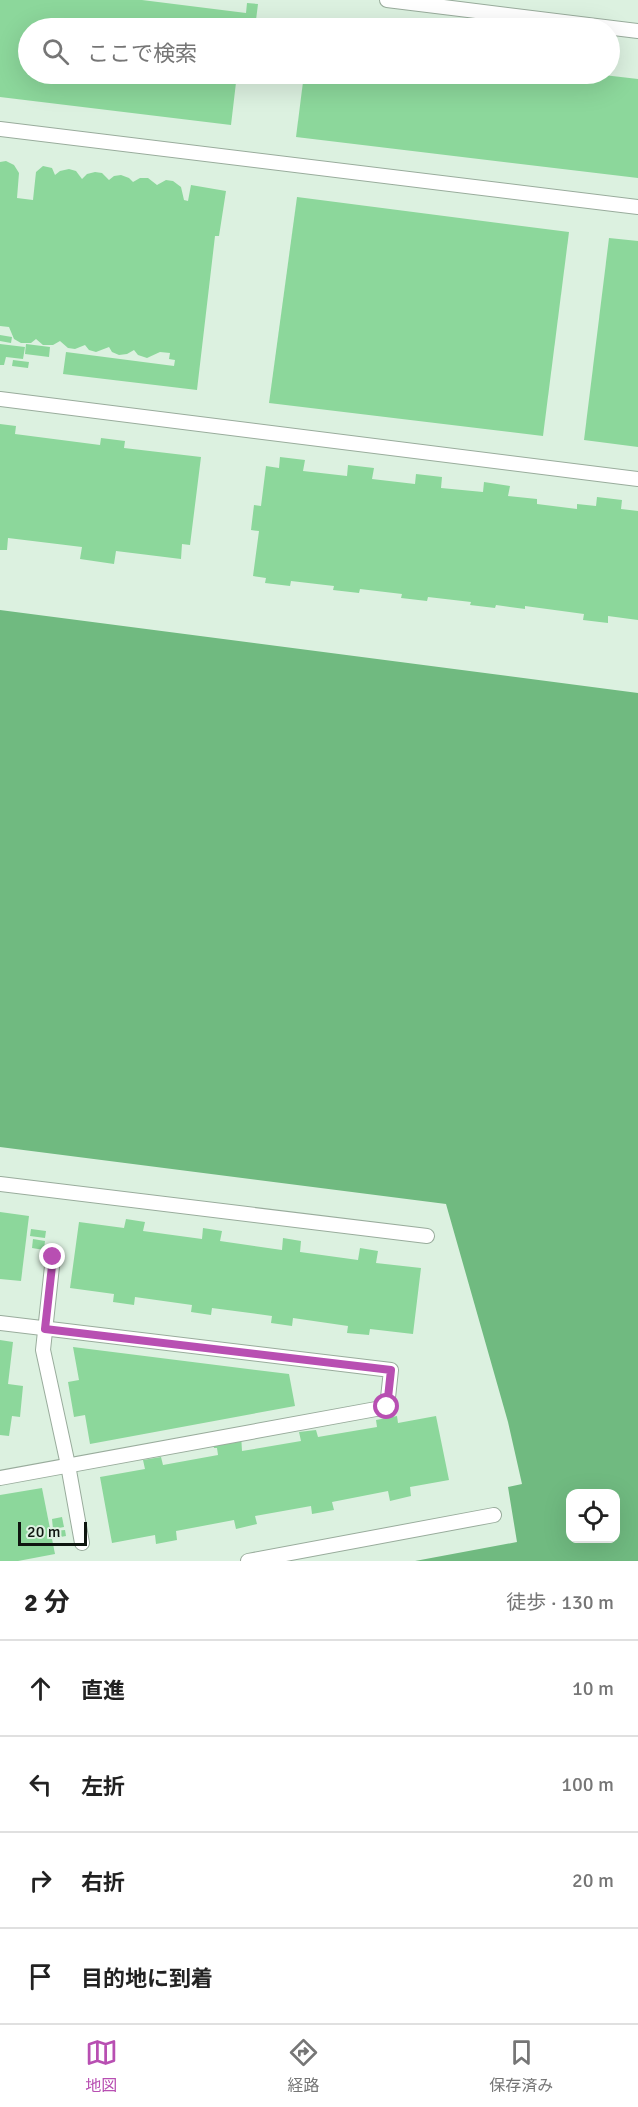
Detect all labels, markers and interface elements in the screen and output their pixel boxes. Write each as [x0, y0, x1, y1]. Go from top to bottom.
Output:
search box [18, 18, 620, 84]
icon: search [39, 35, 72, 68]
text: ここで検索 [87, 40, 197, 67]
route end [39, 1243, 65, 1269]
route start [373, 1393, 399, 1419]
map controls [566, 1489, 620, 1543]
button: locate [566, 1489, 620, 1543]
scale bar [18, 1519, 87, 1546]
text: 20 m [27, 1522, 61, 1542]
text: 2 分 [24, 1587, 70, 1619]
text: 徒歩 · 130 m [506, 1590, 614, 1615]
icon: ahead [24, 1672, 57, 1705]
text: 10 m [572, 1676, 614, 1701]
text: 直進 [81, 1677, 125, 1704]
icon: left [24, 1768, 57, 1801]
text: 100 m [561, 1772, 614, 1797]
text: 左折 [81, 1773, 125, 1800]
icon: right [24, 1864, 57, 1897]
text: 20 m [572, 1868, 614, 1893]
text: 右折 [81, 1869, 125, 1896]
icon: arrive [24, 1960, 57, 1993]
text: 目的地に到着 [81, 1965, 213, 1992]
tab: 地図 [85, 2036, 118, 2096]
tab: 経路 [287, 2036, 320, 2096]
tab: 保存済み [489, 2036, 553, 2096]

